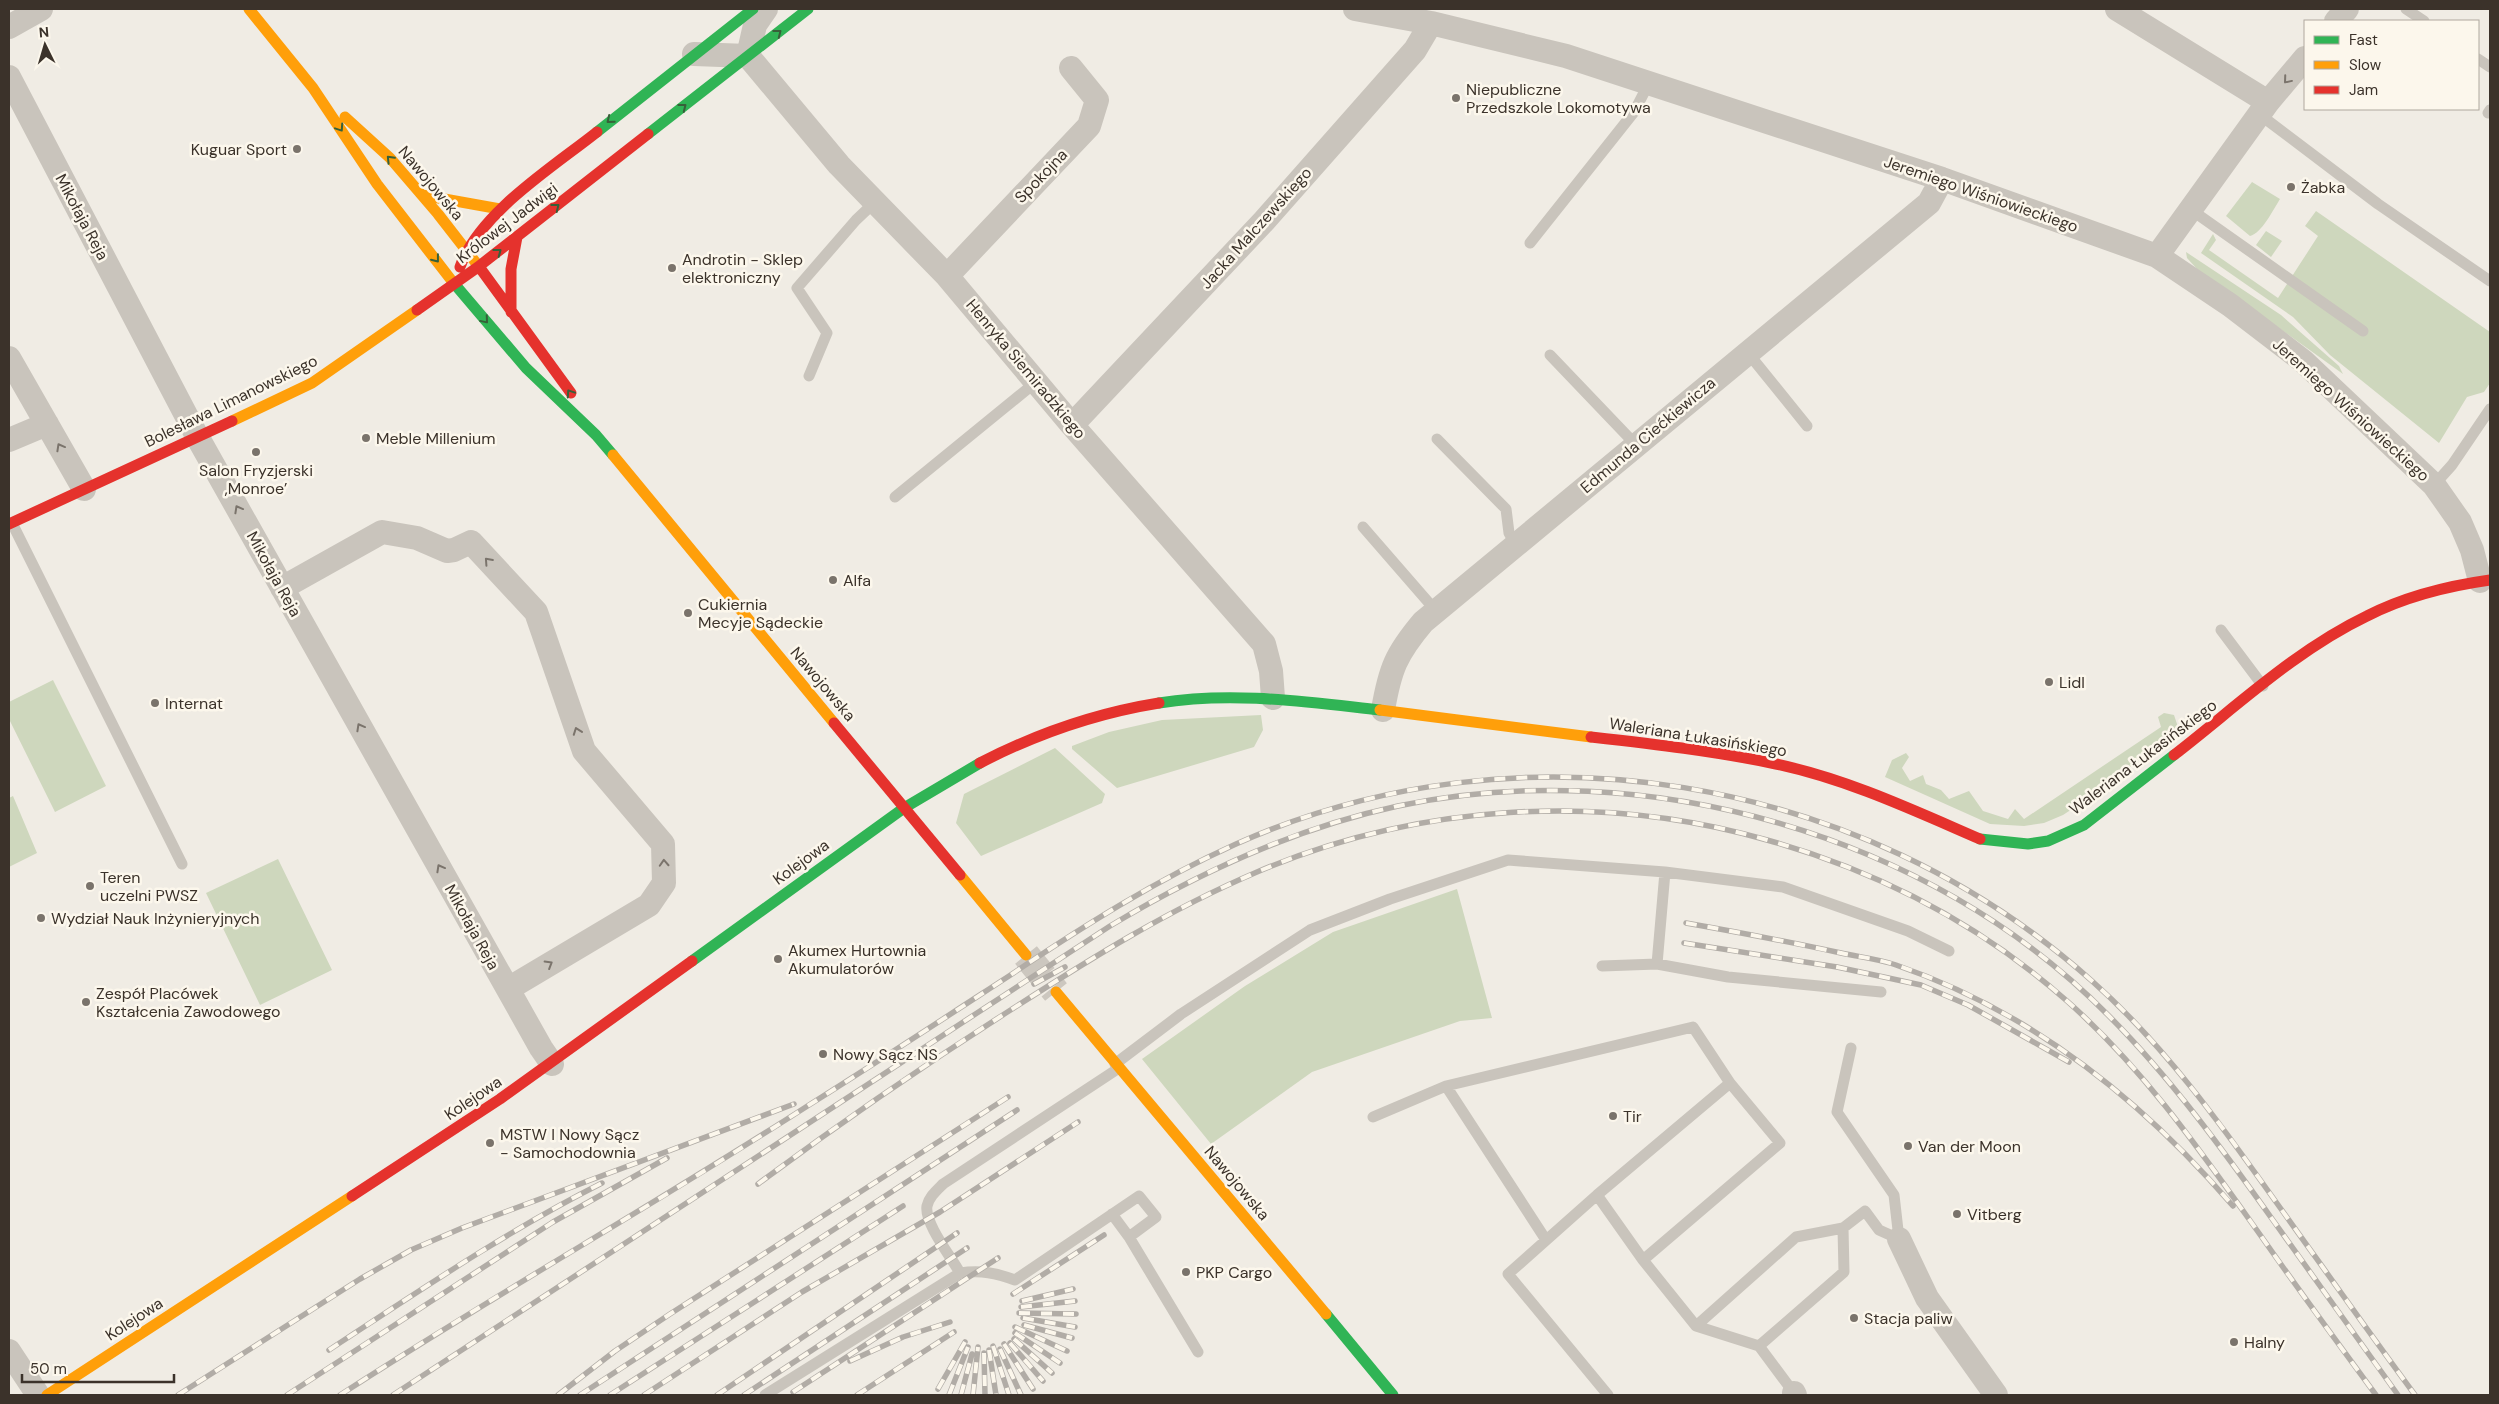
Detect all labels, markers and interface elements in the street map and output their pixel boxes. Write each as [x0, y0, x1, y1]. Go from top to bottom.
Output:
north arrow [20, 20, 70, 70]
legend [2304, 20, 2479, 110]
text: N [38, 23, 50, 41]
one-way arrow [772, 30, 781, 38]
text: Fast [2349, 30, 2378, 50]
text: Slow [2349, 55, 2382, 75]
one-way arrow [2283, 75, 2292, 84]
place label: Niepubliczne Przedszkole Lokomotywa [1466, 79, 1651, 118]
text: Jam [2349, 80, 2378, 100]
marker: Niepubliczne Przedszkole Lokomotywa [1450, 92, 1462, 104]
one-way arrow [678, 103, 687, 112]
one-way arrow [607, 115, 616, 123]
one-way arrow [334, 123, 343, 132]
place label: Kuguar Sport [191, 139, 287, 160]
street label: Nawojowska [394, 141, 468, 225]
marker: Kuguar Sport [291, 143, 303, 155]
street label: Spokojna [1010, 144, 1072, 208]
street label: Jeremiego Wiśniowieckiego [1881, 151, 2081, 237]
one-way arrow [387, 155, 396, 164]
street label: Jacka Malczewskiego [1196, 163, 1316, 293]
street label: Mikołaja Reja [51, 170, 113, 264]
place label: Żabka [2301, 177, 2345, 198]
street label: Królowej Jadwigi [452, 178, 562, 268]
marker: Żabka [2285, 181, 2297, 193]
one-way arrow [550, 204, 559, 213]
one-way arrow [492, 249, 502, 258]
place label: Androtin - Sklep elektroniczny [682, 249, 803, 288]
one-way arrow [430, 253, 439, 263]
marker: Androtin - Sklep elektroniczny [666, 262, 678, 274]
street label: Henryka Siemiradzkiego [961, 295, 1091, 443]
one-way arrow [480, 314, 488, 323]
street label: Jeremiego Wiśniowieckiego [2268, 334, 2434, 486]
street label: Bolesława Limanowskiego [141, 350, 321, 452]
street label: Edmunda Ciećkiewicza [1576, 372, 1720, 498]
one-way arrow [567, 389, 576, 399]
place label: Meble Millenium [376, 428, 495, 449]
marker: Meble Millenium [360, 432, 372, 444]
one-way arrow [56, 443, 66, 452]
marker: Salon Fryzjerski ‚Monroe’ [250, 446, 262, 458]
place label: Salon Fryzjerski ‚Monroe’ [199, 460, 313, 499]
one-way arrow [234, 505, 244, 514]
street label: Mikołaja Reja [242, 528, 306, 620]
one-way arrow [485, 558, 494, 567]
place label: Alfa [843, 570, 871, 591]
marker: Alfa [827, 574, 839, 586]
place label: Cukiernia Mecyje Sądeckie [698, 594, 823, 633]
marker: Cukiernia Mecyje Sądeckie [682, 607, 694, 619]
street label: Nawojowska [786, 642, 860, 726]
place label: Lidl [2059, 672, 2085, 693]
marker: Lidl [2043, 676, 2055, 688]
place label: Internat [165, 693, 223, 714]
street label: Waleriana Łukasińskiego [2065, 695, 2221, 819]
marker: Internat [149, 697, 161, 709]
street label: Waleriana Łukasińskiego [1608, 713, 1788, 761]
one-way arrow [356, 723, 366, 732]
one-way arrow [573, 727, 583, 736]
street label: Kolejowa [769, 835, 833, 889]
one-way arrow [658, 859, 669, 867]
one-way arrow [436, 865, 446, 874]
place label: Teren uczelni PWSZ [100, 867, 198, 906]
marker: Teren uczelni PWSZ [84, 880, 96, 892]
street label: Mikołaja Reja [440, 881, 504, 973]
place label: Wydział Nauk Inżynieryjnych [51, 908, 259, 929]
marker: Wydział Nauk Inżynieryjnych [35, 912, 47, 924]
place label: Akumex Hurtownia Akumulatorów [788, 940, 926, 979]
marker: Akumex Hurtownia Akumulatorów [772, 953, 784, 965]
one-way arrow [544, 961, 553, 971]
place label: Zespół Placówek Kształcenia Zawodowego [96, 983, 281, 1022]
marker: Zespół Placówek Kształcenia Zawodowego [80, 996, 92, 1008]
place label: Nowy Sącz NS [833, 1044, 938, 1065]
marker: Nowy Sącz NS [817, 1048, 829, 1060]
street label: Kolejowa [440, 1071, 506, 1125]
place label: Tir [1623, 1106, 1642, 1127]
marker: Tir [1607, 1110, 1619, 1122]
place label: MSTW I Nowy Sącz - Samochodownia [500, 1124, 639, 1163]
place label: Van der Moon [1918, 1136, 2021, 1157]
marker: MSTW I Nowy Sącz - Samochodownia [484, 1137, 496, 1149]
marker: Van der Moon [1902, 1140, 1914, 1152]
street label: Nawojowska [1200, 1141, 1274, 1225]
place label: Vitberg [1967, 1204, 2022, 1225]
marker: Vitberg [1951, 1208, 1963, 1220]
place label: PKP Cargo [1196, 1262, 1272, 1283]
marker: PKP Cargo [1180, 1266, 1192, 1278]
street label: Kolejowa [101, 1293, 167, 1345]
place label: Stacja paliw [1864, 1308, 1953, 1329]
marker: Stacja paliw [1848, 1312, 1860, 1324]
place label: Halny [2244, 1332, 2285, 1353]
marker: Halny [2228, 1336, 2240, 1348]
scale bar [22, 1352, 175, 1384]
text: 50 m [30, 1359, 67, 1379]

